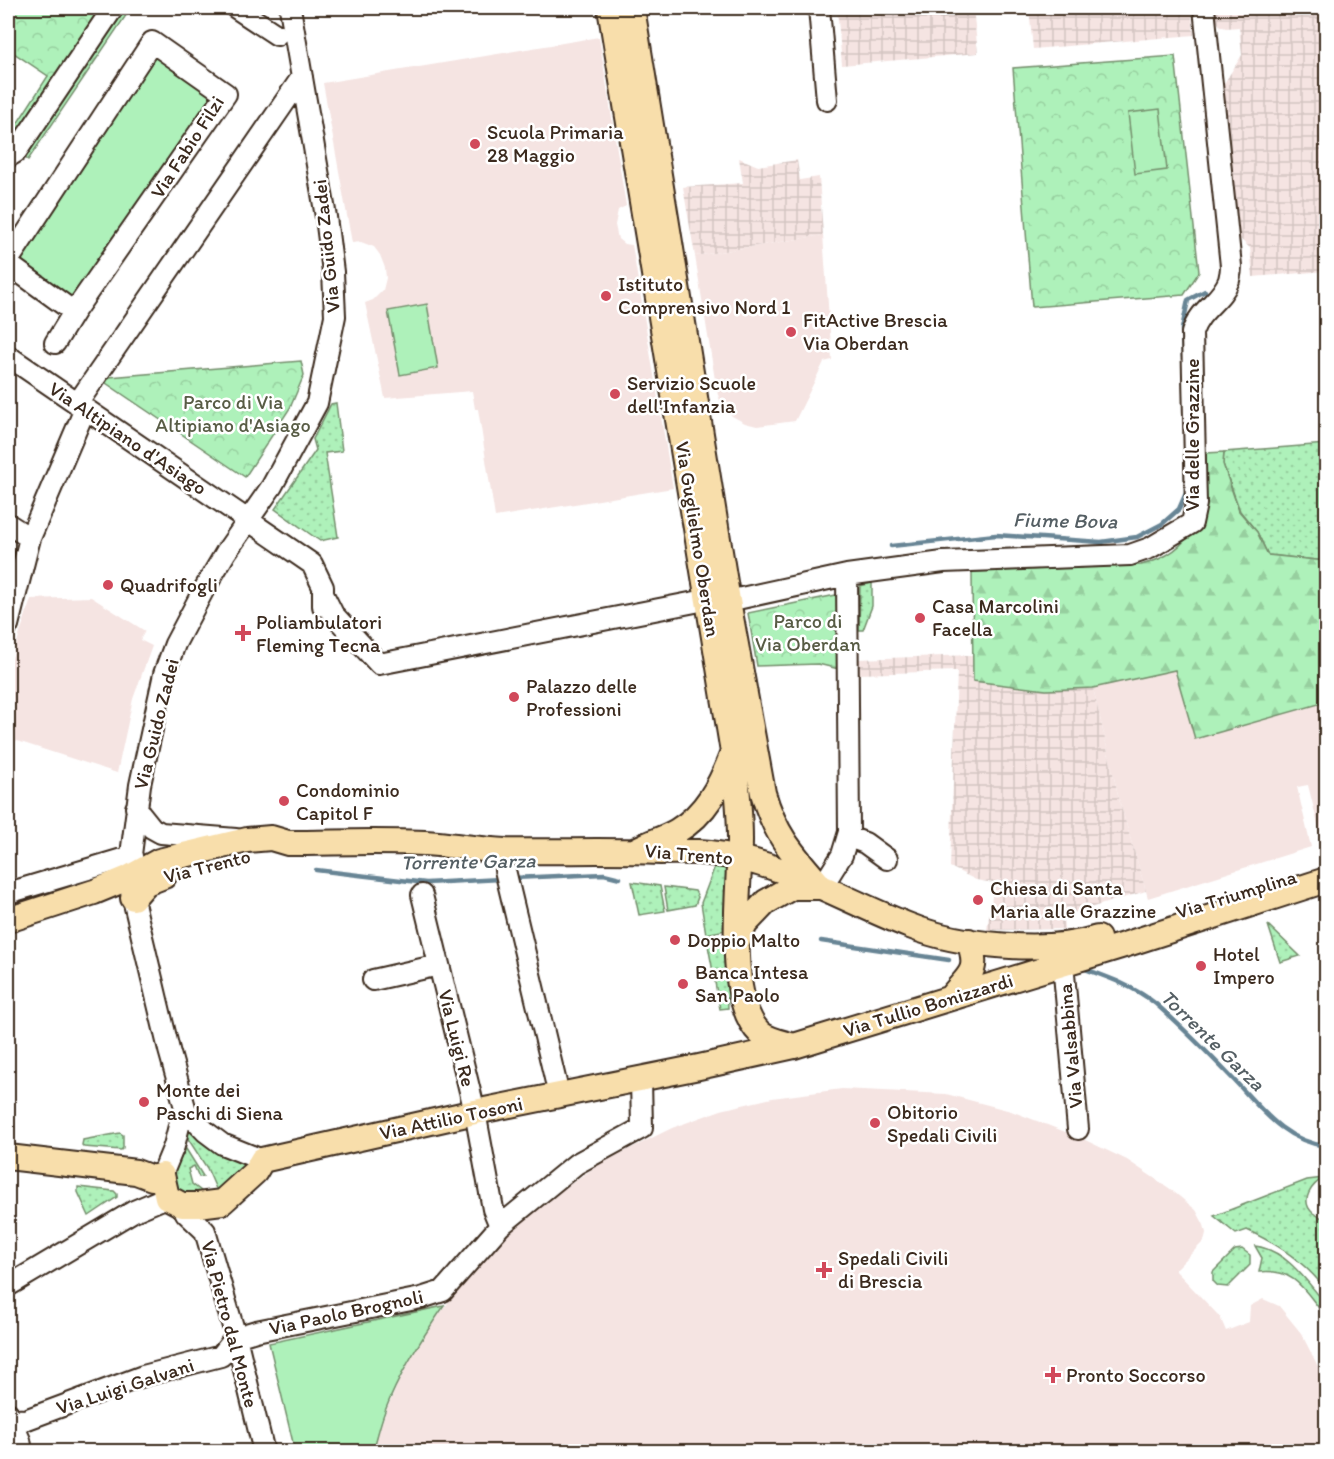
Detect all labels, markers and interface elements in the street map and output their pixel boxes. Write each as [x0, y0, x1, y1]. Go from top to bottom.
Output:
street label: Via Fabio Filzi [145, 91, 229, 203]
place label: Scuola Primaria 28 Maggio [487, 120, 624, 167]
marker: Scuola Primaria 28 Maggio [468, 137, 482, 151]
street label: Via Guido Zadei [307, 178, 345, 314]
place label: Istituto Comprensivo Nord 1 [618, 272, 791, 319]
marker: Istituto Comprensivo Nord 1 [599, 289, 613, 303]
place label: FitActive Brescia Via Oberdan [803, 308, 948, 355]
marker: FitActive Brescia Via Oberdan [784, 325, 798, 339]
street label: Via delle Grazzine [1180, 358, 1204, 512]
place label: Servizio Scuole dell'Infanzia [627, 371, 756, 418]
street label: Via Altipiano d'Asiago [44, 376, 212, 500]
marker: Servizio Scuole dell'Infanzia [608, 387, 622, 401]
park label: Parco di Via Altipiano d'Asiago [155, 390, 311, 437]
street label: Via Guglielmo Oberdan [671, 439, 725, 639]
water label: Fiume Bova [1013, 507, 1118, 533]
place label: Quadrifogli [120, 573, 218, 597]
marker: Quadrifogli [101, 578, 115, 592]
place label: Casa Marcolini Facella [932, 594, 1059, 641]
park label: Parco di Via Oberdan [755, 609, 861, 656]
place label: Poliambulatori Fleming Tecna [256, 610, 382, 657]
marker: Casa Marcolini Facella [913, 611, 927, 625]
marker: Poliambulatori Fleming Tecna [234, 624, 252, 642]
street label: Via Guido Zadei [128, 656, 184, 792]
place label: Palazzo delle Professioni [526, 674, 637, 721]
marker: Palazzo delle Professioni [507, 690, 521, 704]
place label: Condominio Capitol F [296, 778, 400, 825]
marker: Condominio Capitol F [277, 794, 291, 808]
street label: Via Trento [644, 838, 734, 870]
street label: Via Trento [161, 844, 253, 888]
water label: Torrente Garza [400, 847, 536, 875]
street label: Via Triumplina [1173, 864, 1300, 924]
place label: Chiesa di Santa Maria alle Grazzine [990, 876, 1156, 923]
marker: Chiesa di Santa Maria alle Grazzine [971, 893, 985, 907]
place label: Doppio Malto [687, 928, 800, 952]
marker: Doppio Malto [668, 933, 682, 947]
place label: Hotel Impero [1213, 942, 1275, 989]
marker: Hotel Impero [1194, 959, 1208, 973]
place label: Banca Intesa San Paolo [695, 960, 809, 1007]
street label: Via Tullio Bonizzardi [840, 968, 1016, 1042]
marker: Banca Intesa San Paolo [676, 977, 690, 991]
street label: Via Valsabbina [1053, 982, 1087, 1110]
water label: Torrente Garza [1156, 984, 1271, 1096]
street label: Via Luigi Re [433, 987, 481, 1089]
place label: Monte dei Paschi di Siena [156, 1078, 284, 1125]
street label: Via Attilio Tosoni [377, 1091, 525, 1145]
marker: Monte dei Paschi di Siena [137, 1095, 151, 1109]
place label: Obitorio Spedali Civili [887, 1100, 997, 1147]
marker: Obitorio Spedali Civili [868, 1116, 882, 1130]
street label: Via Pietro dal Monte [196, 1238, 264, 1410]
place label: Spedali Civili di Brescia [838, 1246, 948, 1293]
marker: Spedali Civili di Brescia [815, 1261, 833, 1279]
street label: Via Paolo Brognoli [267, 1284, 425, 1340]
street label: Via Luigi Galvani [53, 1352, 197, 1420]
place label: Pronto Soccorso [1066, 1363, 1206, 1387]
marker: Pronto Soccorso [1044, 1366, 1062, 1384]

